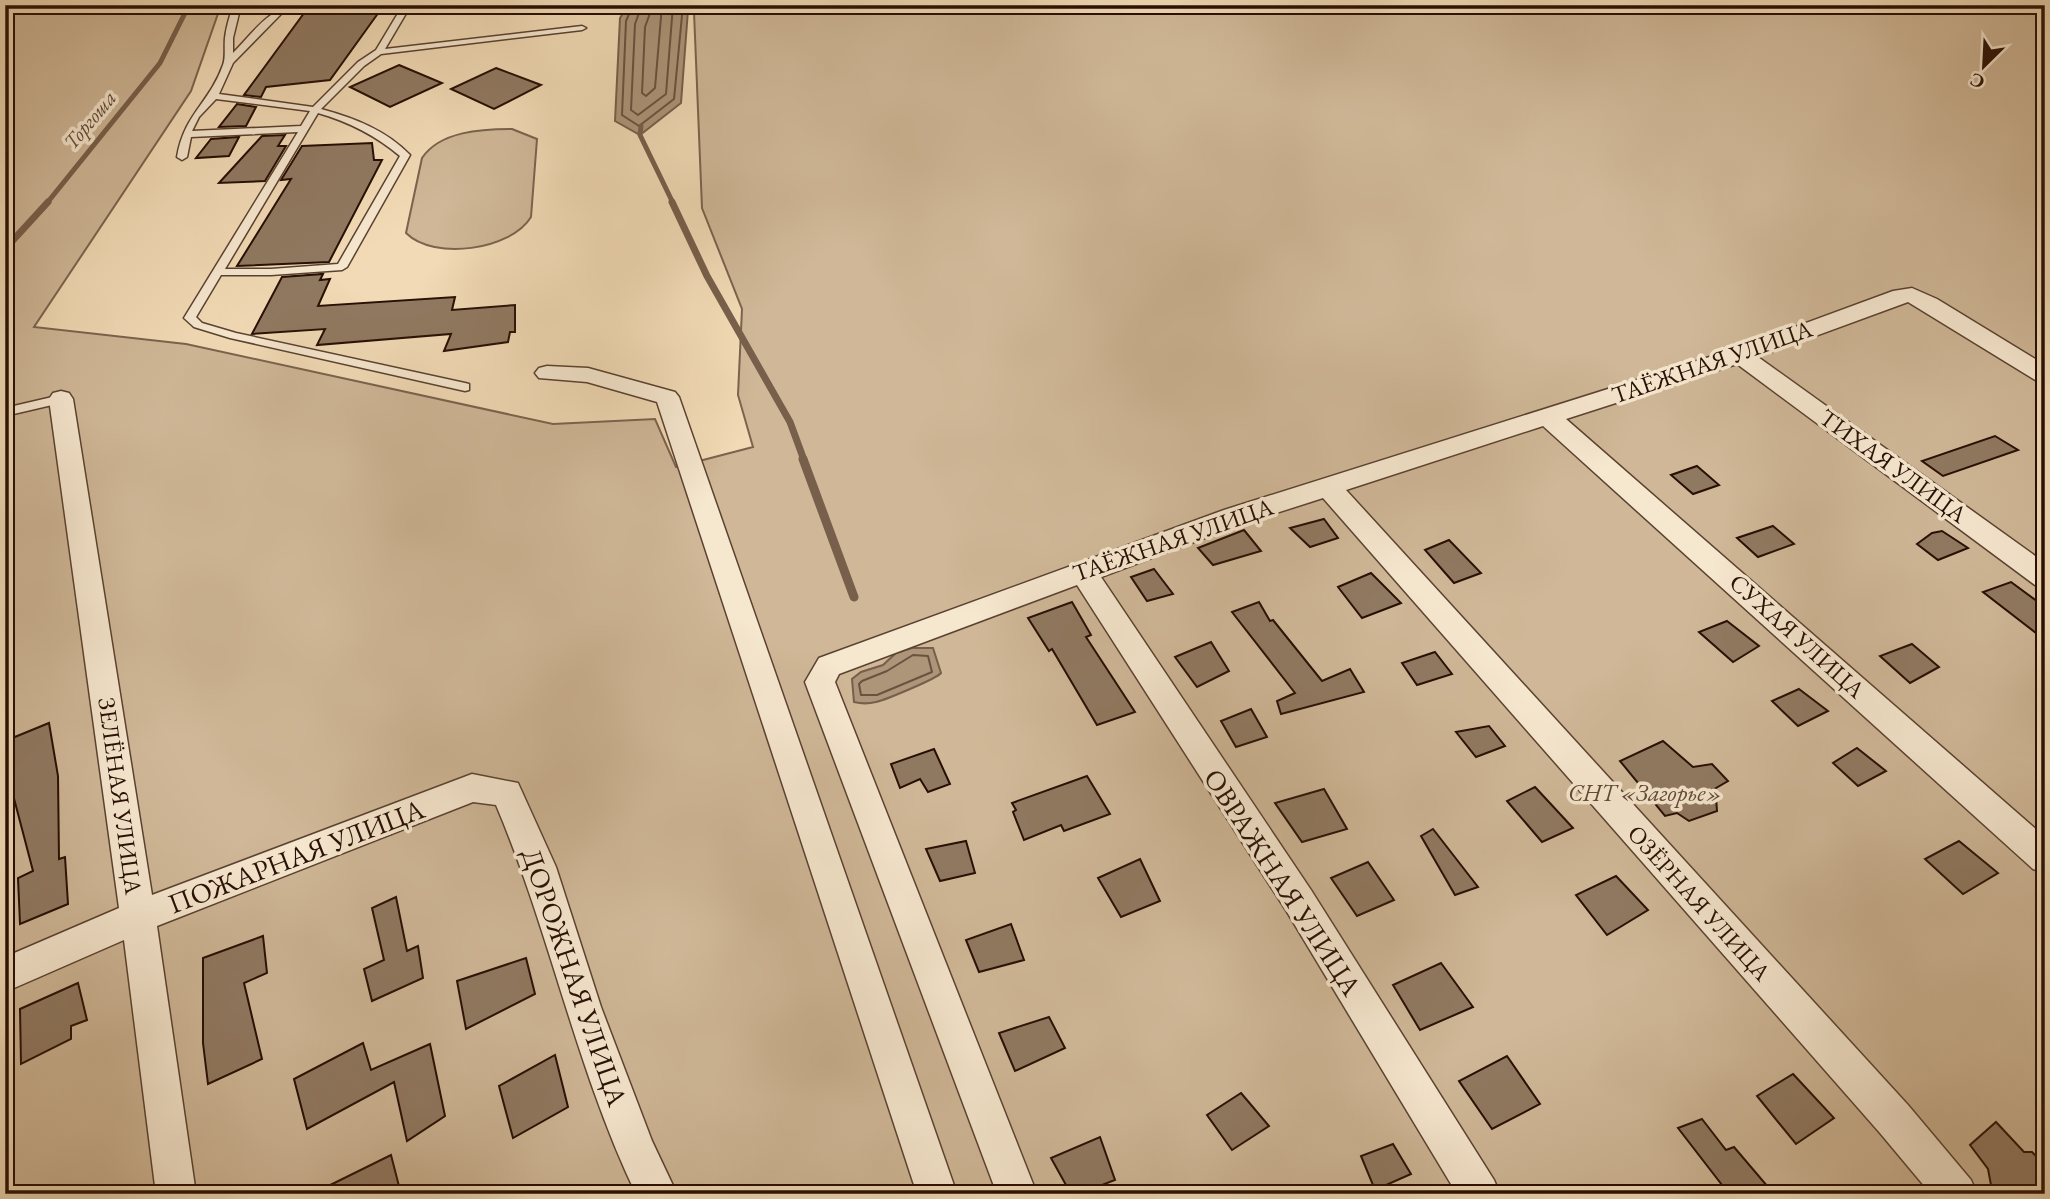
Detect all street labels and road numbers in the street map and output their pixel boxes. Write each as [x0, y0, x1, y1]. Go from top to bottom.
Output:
street label: ТАЁЖНАЯ УЛИЦА [1608, 313, 1816, 410]
street label: ТИХАЯ УЛИЦА [1813, 402, 1974, 530]
street label: ТАЁЖНАЯ УЛИЦА [1069, 491, 1277, 588]
street label: СУХАЯ УЛИЦА [1723, 567, 1872, 705]
street label: ЗЕЛЁНАЯ УЛИЦА [91, 695, 150, 897]
street label: ОВРАЖНАЯ УЛИЦА [1196, 762, 1370, 1003]
street label: ПОЖАРНАЯ УЛИЦА [163, 790, 430, 921]
street label: ОЗЁРНАЯ УЛИЦА [1621, 818, 1778, 987]
street label: ДОРОЖНАЯ УЛИЦА [514, 843, 636, 1111]

